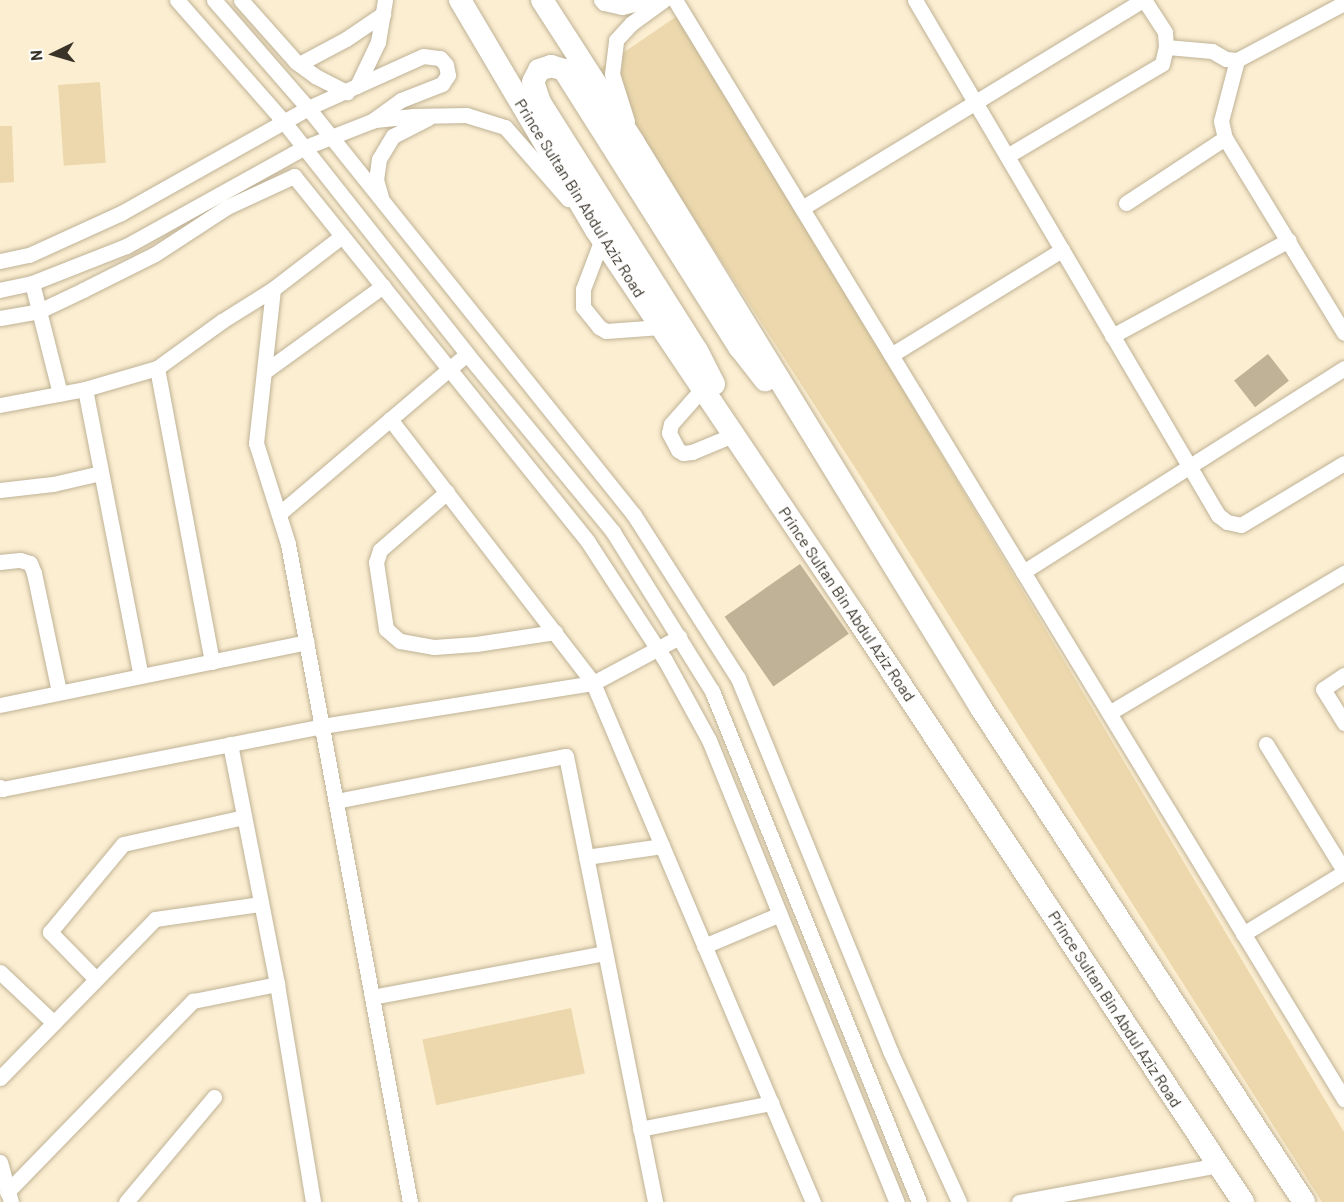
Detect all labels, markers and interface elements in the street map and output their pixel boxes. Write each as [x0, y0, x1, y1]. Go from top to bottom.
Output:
north arrow [24, 24, 84, 84]
text: N [26, 49, 45, 62]
street label: Prince Sultan Bin Abdul Aziz Road [511, 95, 649, 301]
street label: Prince Sultan Bin Abdul Aziz Road [775, 503, 919, 705]
street label: Prince Sultan Bin Abdul Aziz Road [1044, 907, 1186, 1111]

